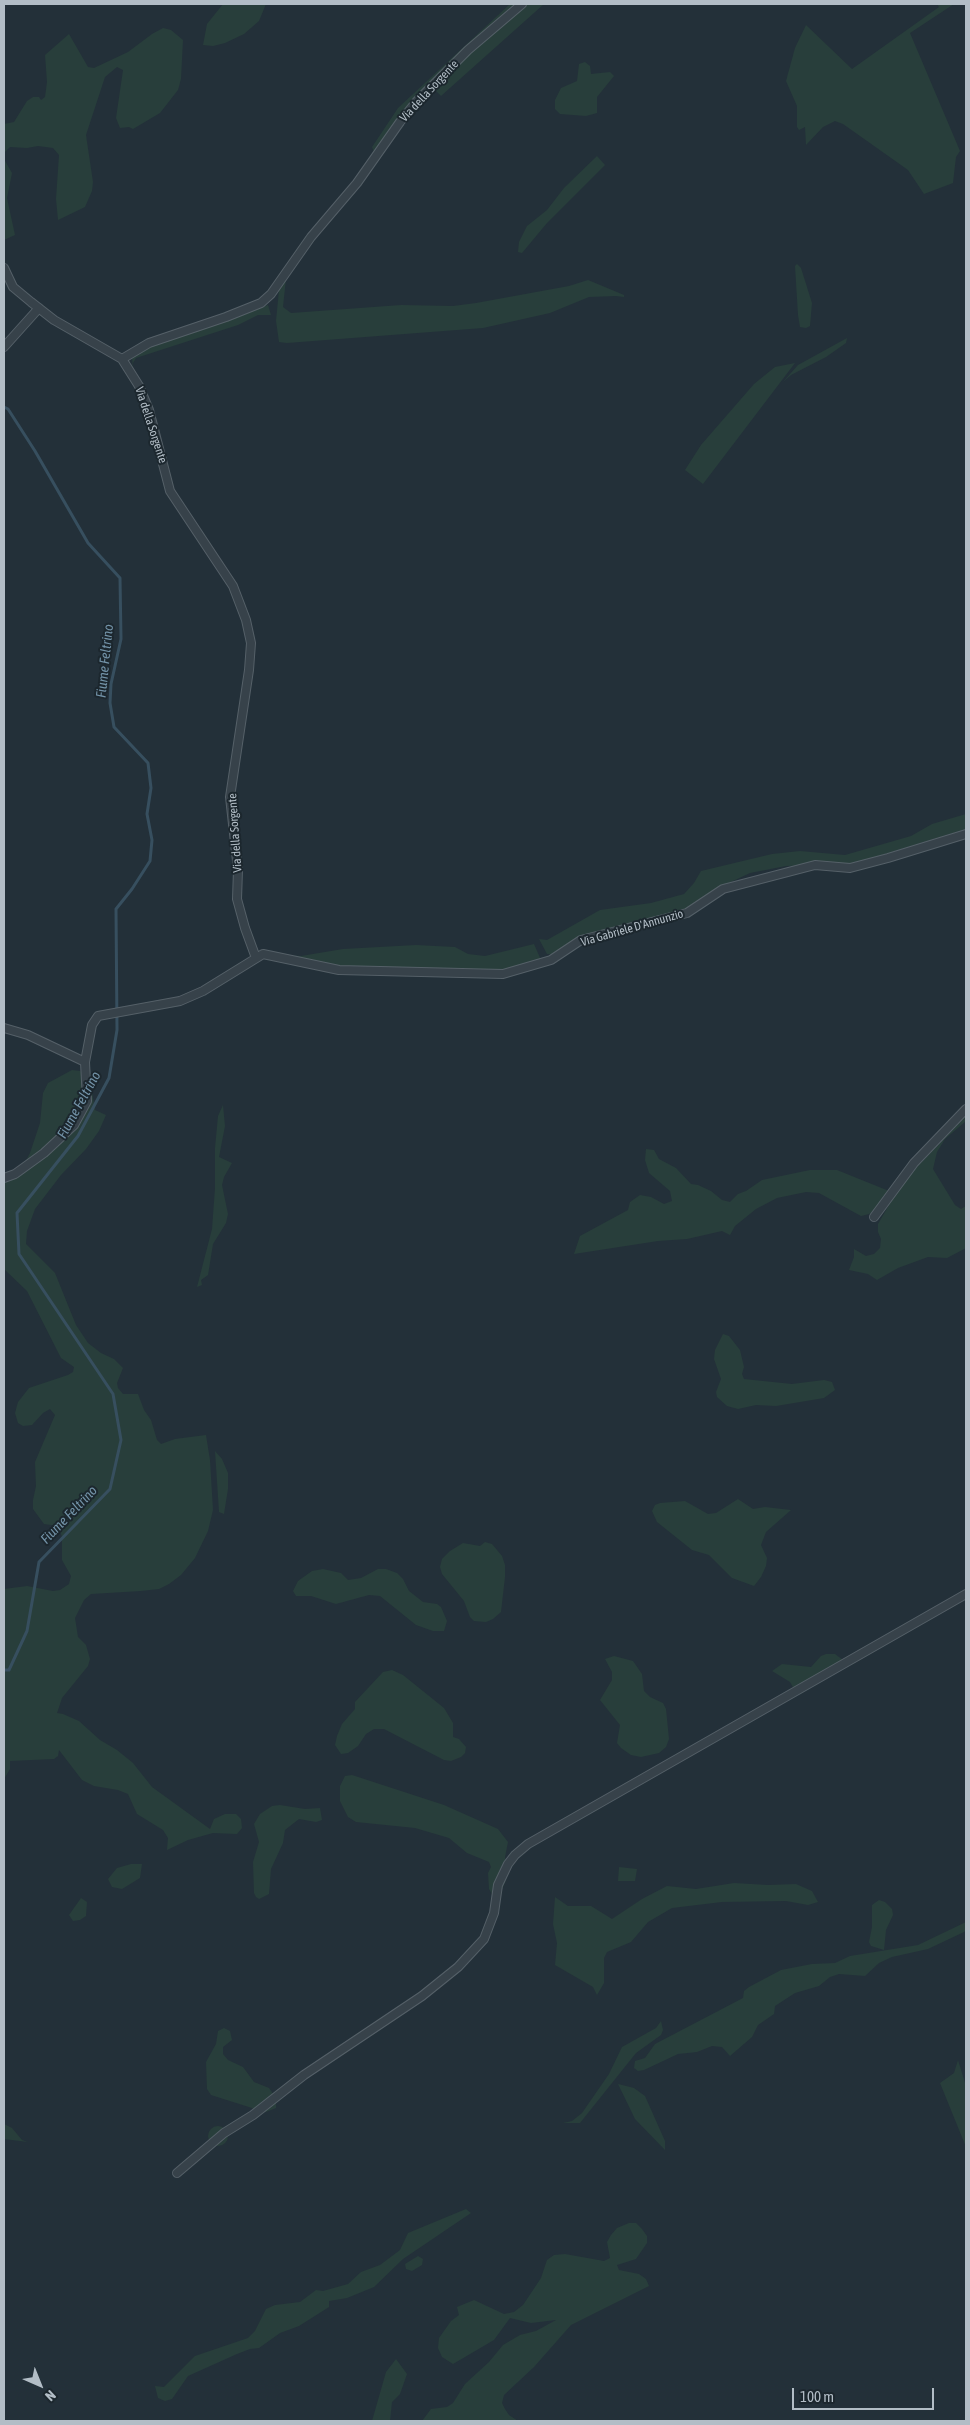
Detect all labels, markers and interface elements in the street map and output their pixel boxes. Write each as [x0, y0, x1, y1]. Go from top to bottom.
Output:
street label: Via della Sorgente [397, 57, 461, 125]
street label: Via della Sorgente [132, 385, 170, 465]
water label: Fiume Feltrino [93, 623, 117, 699]
street label: Via della Sorgente [225, 793, 245, 873]
street label: Via Gabriele D'Annunzio [579, 906, 685, 950]
water label: Fiume Feltrino [54, 1068, 104, 1142]
water label: Fiume Feltrino [37, 1482, 101, 1548]
north arrow [15, 2360, 65, 2410]
scale bar [795, 2378, 938, 2410]
text: N [42, 2387, 59, 2404]
text: 100 m [800, 2388, 834, 2405]

